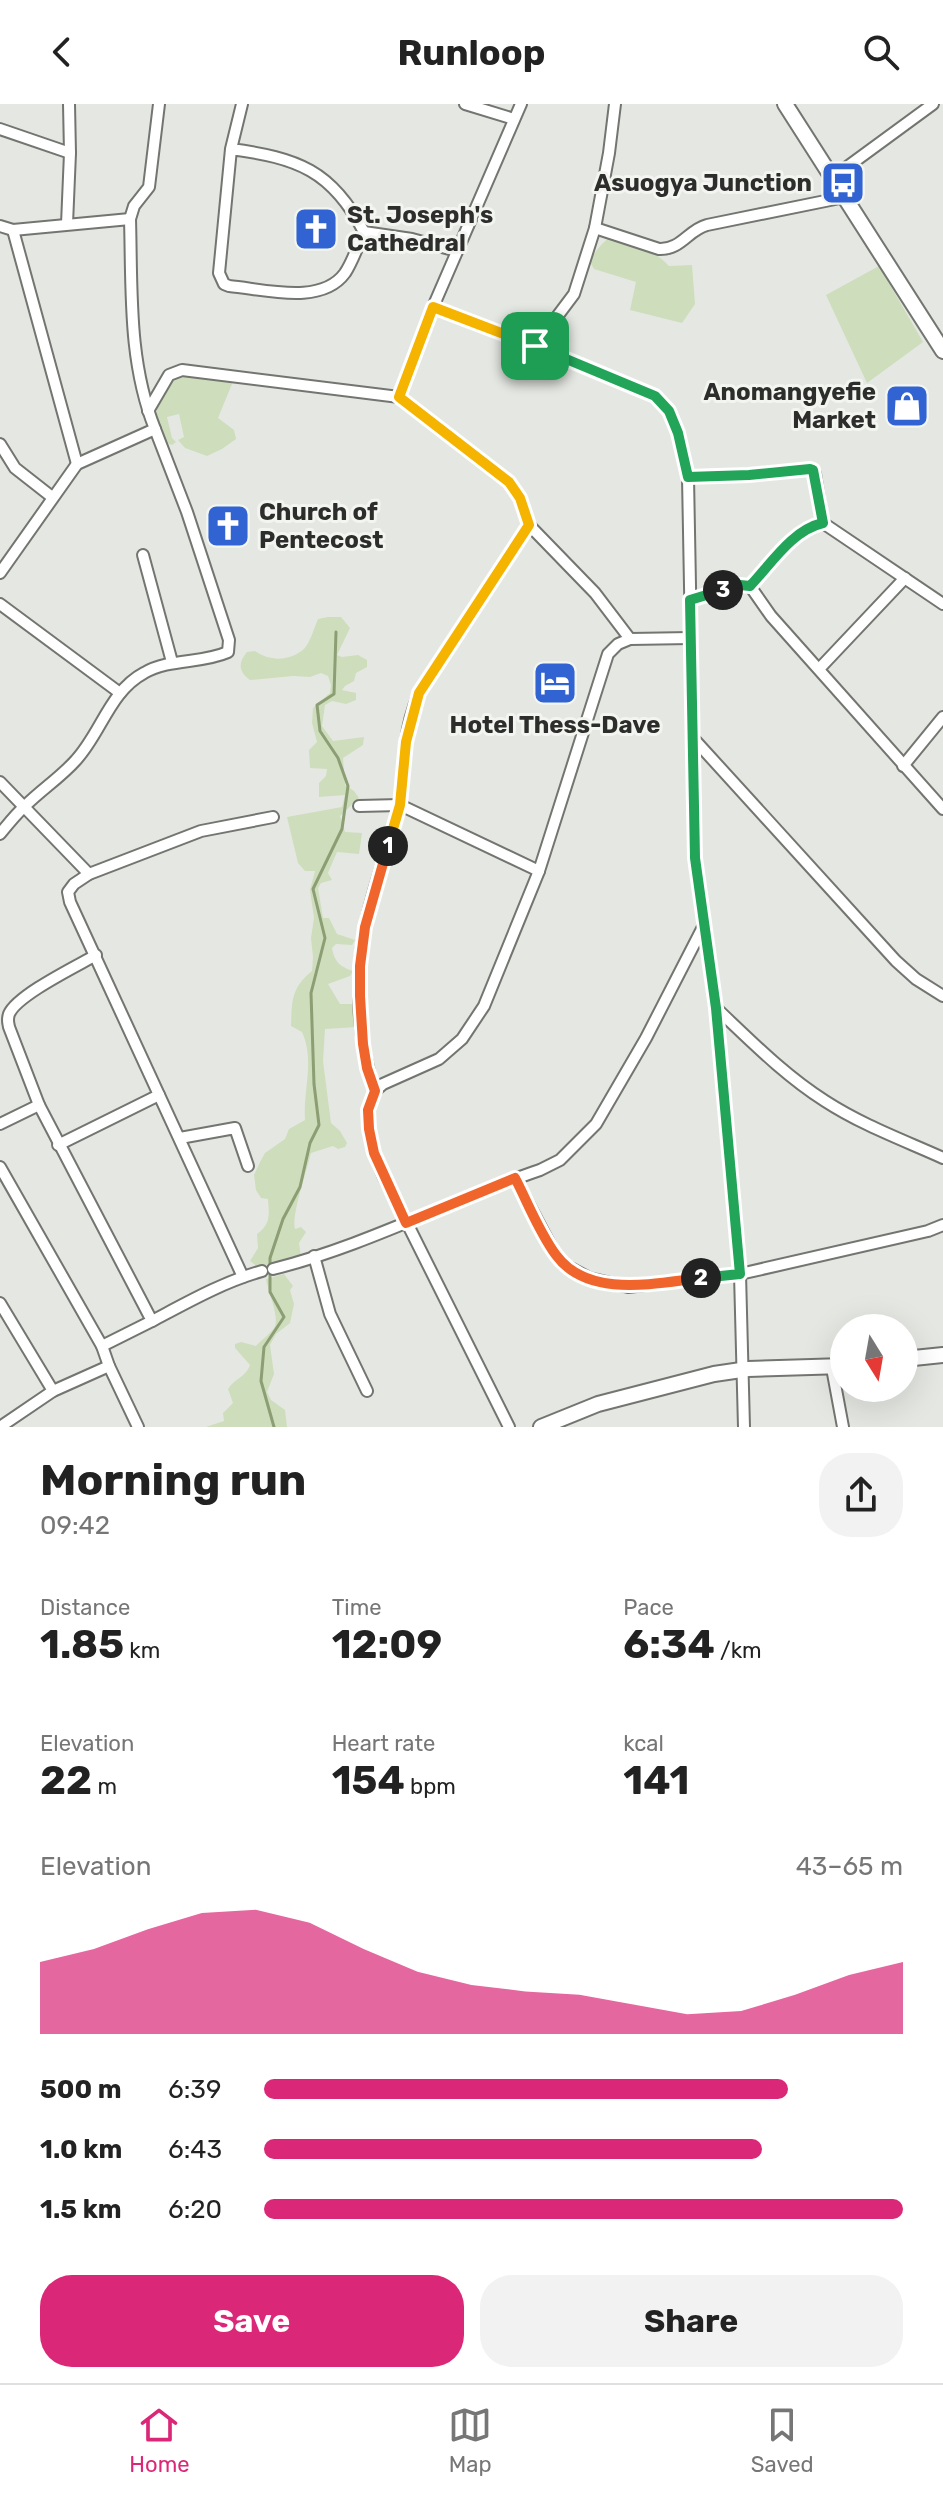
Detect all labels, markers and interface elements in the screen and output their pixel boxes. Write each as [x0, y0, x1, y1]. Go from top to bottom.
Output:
icon: back [40, 30, 84, 74]
icon: search [859, 30, 903, 74]
text: Runloop [397, 31, 546, 74]
bus stop icon: Asuogya Junction [819, 159, 867, 207]
place label: Asuogya Junction [594, 169, 812, 197]
place label: St. Joseph's Cathedral [347, 201, 493, 257]
church icon: St. Joseph's Cathedral [292, 205, 340, 253]
pin [501, 312, 569, 380]
icon: arrive [513, 324, 557, 368]
place label: Anomangyefie Market [703, 378, 876, 434]
shop icon: Anomangyefie Market [883, 382, 931, 430]
place label: Church of Pentecost [259, 498, 383, 554]
church icon: Church of Pentecost [204, 502, 252, 550]
pin: 3 [703, 570, 743, 610]
text: 3 [716, 576, 730, 603]
hotel icon: Hotel Thess-Dave [531, 659, 579, 707]
place label: Hotel Thess-Dave [450, 711, 660, 739]
pin: 1 [368, 826, 408, 866]
text: 1 [383, 832, 393, 859]
pin: 2 [681, 1258, 721, 1298]
text: 2 [694, 1264, 708, 1291]
north arrow [830, 1314, 918, 1402]
map controls [830, 1314, 918, 1402]
button: share [819, 1453, 903, 1537]
text: Morning run [40, 1454, 306, 1506]
text: 09:42 [40, 1510, 110, 1541]
text: Distance [40, 1594, 130, 1621]
text: Time [332, 1594, 382, 1621]
text: Pace [623, 1594, 674, 1621]
text: 1.85 [40, 1621, 124, 1668]
text: 12:09 [332, 1621, 442, 1668]
text: 6:34 [623, 1621, 715, 1668]
text: km [124, 1637, 160, 1664]
text: /km [715, 1637, 762, 1664]
text: Elevation [40, 1730, 134, 1757]
text: Heart rate [332, 1730, 435, 1757]
text: kcal [623, 1730, 664, 1757]
text: 22 [40, 1757, 92, 1804]
text: 154 [332, 1757, 405, 1804]
text: 141 [623, 1757, 689, 1804]
text: m [92, 1773, 117, 1800]
text: bpm [405, 1773, 456, 1800]
text: Elevation [40, 1851, 151, 1882]
text: 43–65 m [796, 1851, 903, 1882]
text: 500 m [40, 2074, 122, 2105]
text: 6:39 [168, 2074, 221, 2105]
text: 1.0 km [40, 2134, 122, 2165]
text: 6:43 [168, 2134, 222, 2165]
text: 1.5 km [40, 2194, 122, 2225]
text: 6:20 [168, 2194, 222, 2225]
button: Save [40, 2275, 464, 2367]
button: Share [480, 2275, 903, 2367]
tab: Home [129, 2403, 190, 2478]
tab: Map [448, 2403, 492, 2478]
tab: Saved [751, 2403, 814, 2478]

